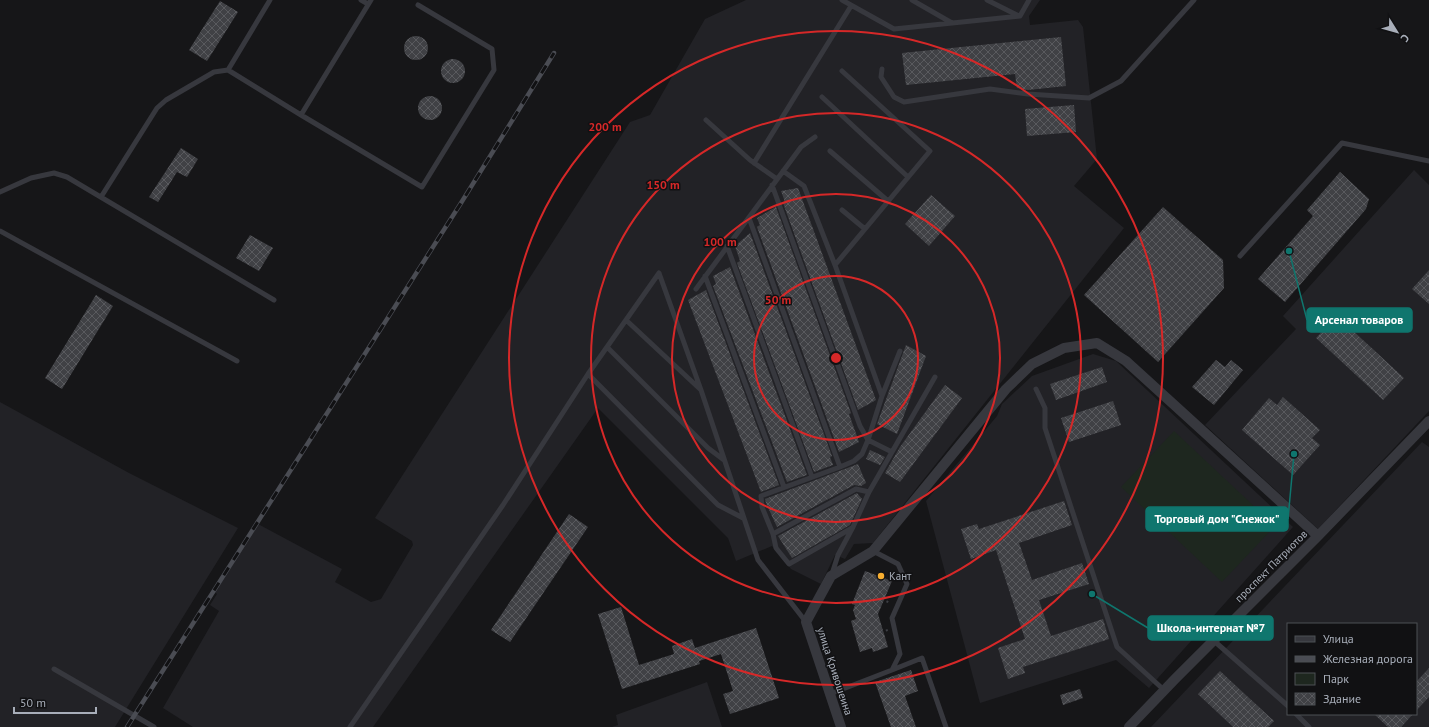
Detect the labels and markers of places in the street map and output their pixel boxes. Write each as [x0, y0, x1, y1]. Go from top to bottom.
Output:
callout: Арсенал товаров [1307, 308, 1412, 332]
centre of rings [829, 351, 843, 365]
callout: Торговый дом "Снежок" [1146, 507, 1288, 531]
place label: Кант [889, 569, 912, 583]
marker: Кант [876, 571, 886, 581]
callout: Школа-интернат №7 [1148, 616, 1273, 640]

